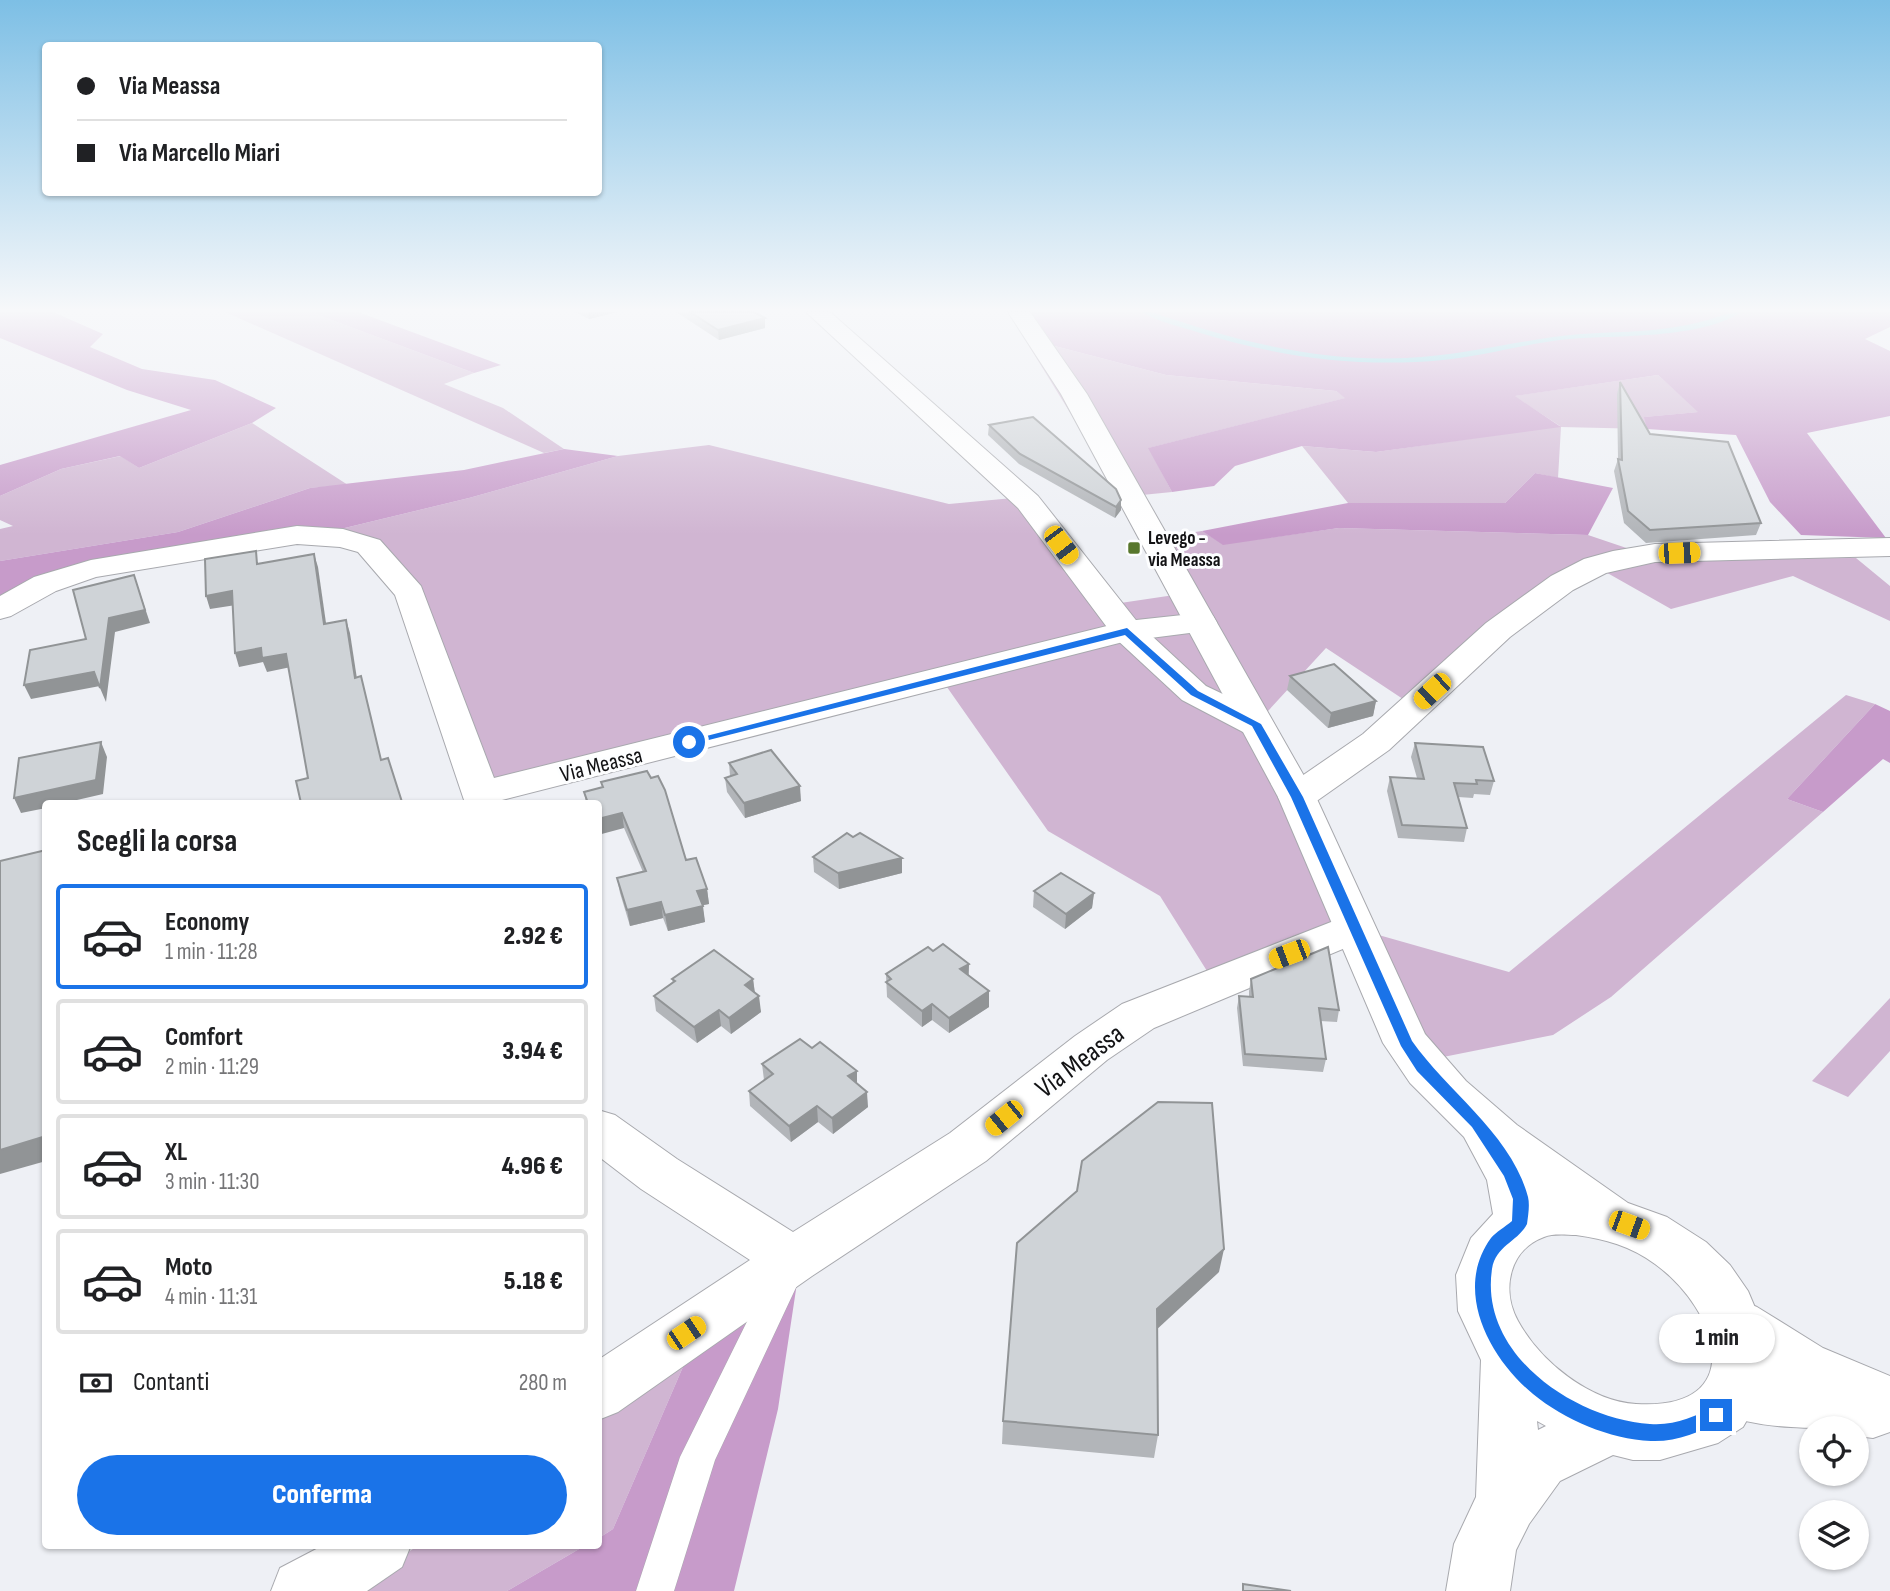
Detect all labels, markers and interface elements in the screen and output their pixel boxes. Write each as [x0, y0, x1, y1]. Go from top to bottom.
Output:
text: Via Meassa [119, 71, 220, 102]
text: Via Marcello Miari [119, 138, 280, 169]
car [1040, 522, 1083, 568]
place label: Levego - via Meassa [1148, 527, 1221, 572]
marker: Levego - via Meassa [1126, 540, 1142, 556]
car [1658, 542, 1701, 564]
car [1410, 669, 1455, 713]
route start [673, 726, 705, 758]
street label: Via Meassa [557, 741, 645, 789]
text: Scegli la corsa [77, 822, 237, 861]
icon: car [81, 905, 144, 968]
text: Economy [165, 907, 249, 938]
text: 2.92 € [503, 921, 563, 952]
car [1266, 937, 1313, 971]
text: 1 min · 11:28 [165, 938, 257, 966]
street label: Via Meassa [1029, 1017, 1131, 1105]
icon: car [81, 1020, 144, 1083]
text: Comfort [165, 1022, 243, 1053]
text: 3.94 € [502, 1036, 563, 1067]
text: 2 min · 11:29 [165, 1053, 259, 1081]
car [982, 1097, 1027, 1139]
icon: car [81, 1135, 144, 1198]
text: XL [165, 1137, 187, 1168]
text: 4.96 € [501, 1151, 563, 1182]
text: 3 min · 11:30 [165, 1168, 259, 1196]
car [1606, 1208, 1653, 1242]
icon: car [81, 1250, 144, 1313]
text: Moto [165, 1252, 213, 1283]
text: 5.18 € [504, 1266, 563, 1297]
text: 4 min · 11:31 [165, 1283, 257, 1311]
car [663, 1313, 710, 1353]
callout: 1 min [1658, 1314, 1774, 1362]
text: 1 min [1695, 1324, 1739, 1352]
icon: cash [77, 1364, 115, 1402]
text: Contanti [133, 1367, 209, 1398]
text: 280 m [519, 1369, 567, 1397]
route end [1700, 1399, 1732, 1431]
map controls [1799, 1416, 1869, 1570]
button: locate [1799, 1416, 1869, 1486]
button: Conferma [77, 1455, 567, 1535]
button: layers [1799, 1500, 1869, 1570]

